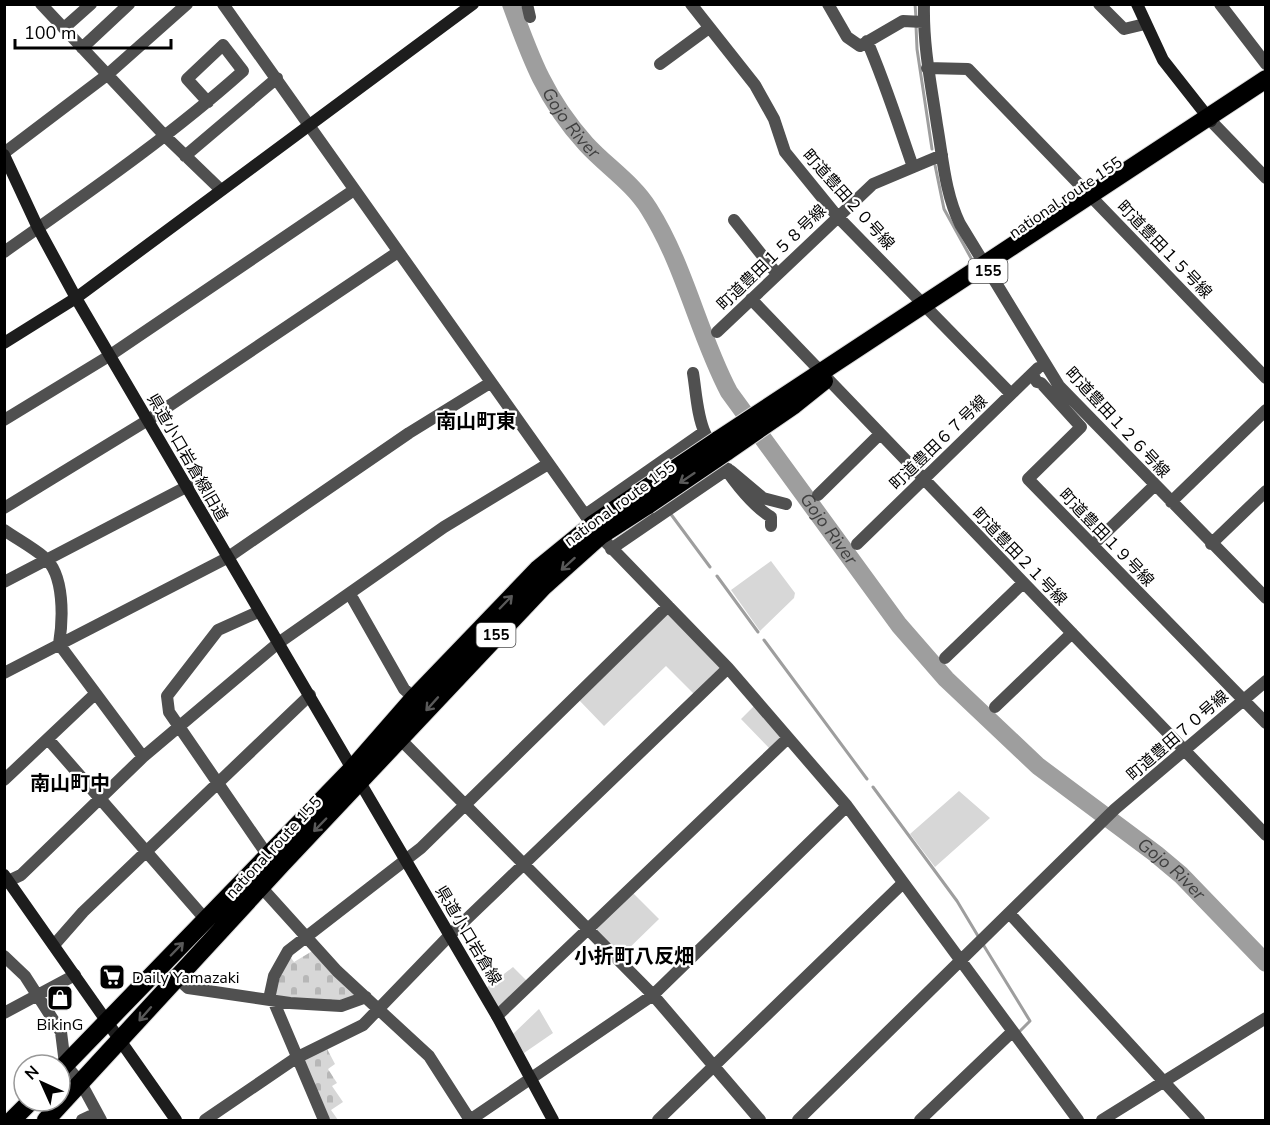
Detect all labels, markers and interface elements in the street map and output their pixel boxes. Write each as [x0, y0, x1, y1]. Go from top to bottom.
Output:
scale bar [15, 12, 171, 50]
text: 100 m [24, 21, 76, 45]
water label: Gojo River [536, 83, 606, 164]
street label: 町道豊田２０号線 [797, 145, 899, 255]
street label: national route 155 [1004, 152, 1127, 244]
street label: 町道豊田１５号線 [1112, 196, 1217, 303]
street label: 町道豊田１５８号線 [712, 200, 831, 316]
road number: 155 [968, 259, 1008, 283]
street label: 町道豊田１２６号線 [1060, 363, 1174, 483]
street label: 県道小口岩倉線旧道 [142, 390, 233, 525]
street label: 町道豊田６７号線 [885, 390, 992, 495]
district label: 南山町東 [436, 408, 516, 435]
street label: national route 155 [559, 456, 680, 552]
one-way arrow [679, 472, 696, 484]
street label: 町道豊田１９号線 [1054, 484, 1159, 591]
water label: Gojo River [794, 488, 863, 570]
street label: 町道豊田２１号線 [967, 503, 1072, 610]
one-way arrow [560, 557, 575, 572]
one-way arrow [498, 595, 513, 610]
road number: 155 [476, 623, 516, 647]
street label: 町道豊田７０号線 [1122, 685, 1233, 786]
one-way arrow [425, 696, 439, 711]
district label: 南山町中 [30, 770, 110, 797]
street label: national route 155 [220, 792, 327, 904]
one-way arrow [312, 817, 327, 832]
water label: Gojo River [1133, 832, 1211, 906]
street label: 県道小口岩倉線 [430, 882, 506, 989]
one-way arrow [170, 942, 184, 957]
district label: 小折町八反畑 [574, 943, 694, 970]
supermarket icon: Daily Yamazaki [97, 962, 127, 992]
place label: Daily Yamazaki [132, 967, 239, 989]
shop icon: BikinG [45, 983, 75, 1013]
one-way arrow [138, 1006, 152, 1021]
place label: BikinG [37, 1014, 83, 1036]
north arrow [12, 1053, 72, 1113]
text: N [20, 1061, 44, 1085]

